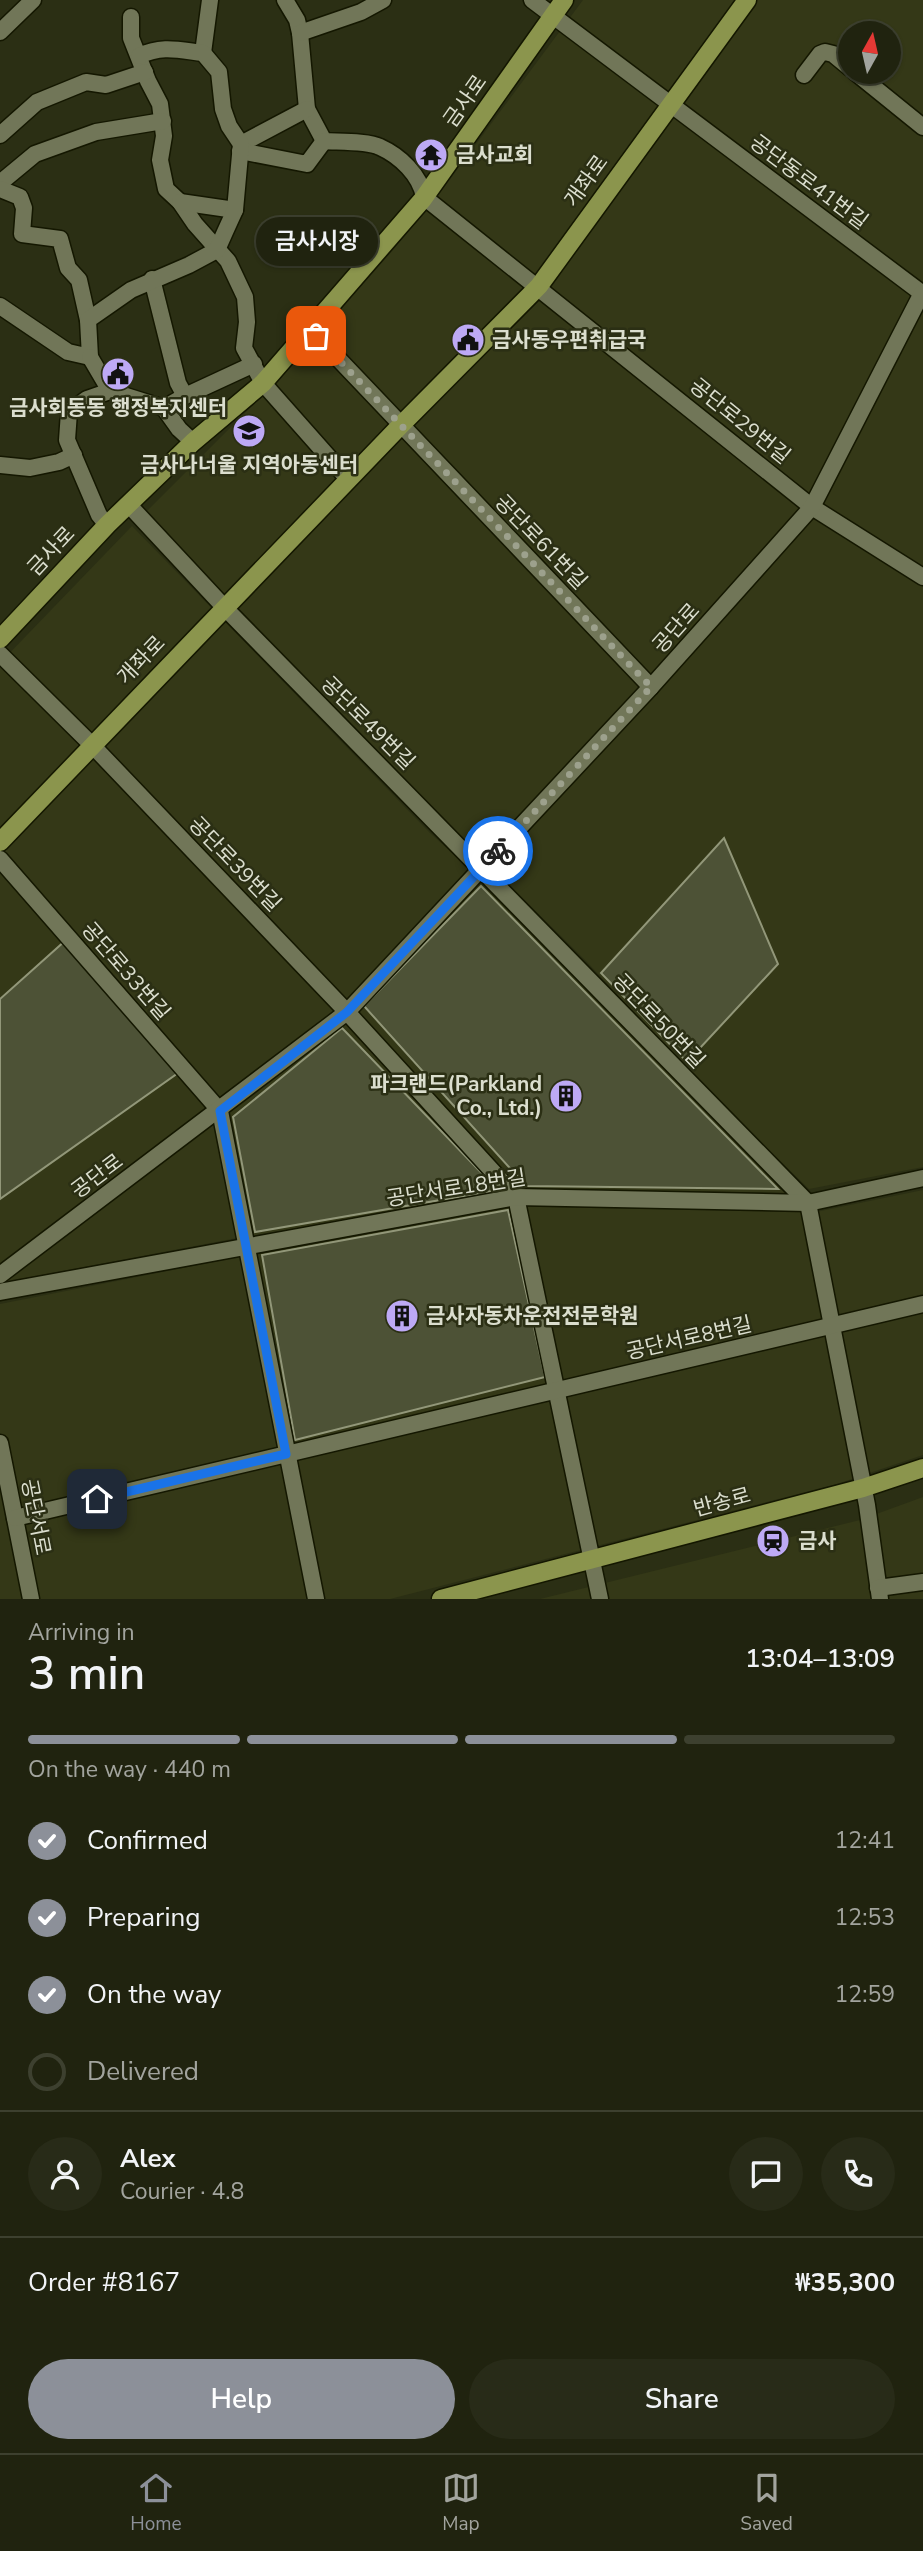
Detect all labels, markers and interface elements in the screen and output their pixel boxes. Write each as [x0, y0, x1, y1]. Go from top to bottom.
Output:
north arrow [838, 21, 901, 84]
map controls [838, 21, 901, 84]
street label: 금사로 [437, 69, 493, 133]
street label: 공단동로41번길 [744, 128, 874, 236]
temple icon: 금사교회 [412, 136, 450, 174]
place label: 금사교회 [456, 141, 533, 169]
street label: 개좌로 [558, 149, 614, 213]
callout: 금사시장 [255, 217, 377, 266]
text: 금사시장 [275, 226, 359, 257]
pin [286, 306, 346, 366]
icon: bag [297, 317, 335, 355]
public building icon: 금사동우편취급국 [449, 321, 487, 359]
place label: 금사동우편취급국 [492, 326, 647, 354]
public building icon: 금사회동동 행정복지센터 [99, 355, 137, 393]
street label: 공단로29번길 [684, 372, 796, 470]
place label: 금사회동동 행정복지센터 [9, 394, 227, 422]
school or university icon: 금사나너울 지역아동센터 [230, 412, 268, 450]
place label: 금사나너울 지역아동센터 [140, 451, 358, 479]
street label: 공단로61번길 [489, 488, 593, 596]
street label: 금사로 [21, 520, 81, 582]
street label: 공단로 [646, 597, 706, 659]
street label: 개좌로 [111, 629, 171, 691]
street label: 공단로49번길 [315, 670, 421, 776]
street label: 공단로39번길 [183, 810, 287, 918]
courier [463, 816, 533, 886]
icon: bike [479, 832, 517, 870]
street label: 공단로33번길 [75, 916, 177, 1026]
street label: 공단로50번길 [607, 967, 711, 1075]
place label: 파크랜드(Parkland Co., Ltd.) [370, 1070, 542, 1122]
building icon: 파크랜드(Parkland Co., Ltd.) [547, 1077, 585, 1115]
street label: 공단로 [65, 1147, 129, 1205]
street label: 공단서로18번길 [384, 1163, 528, 1213]
building icon: 금사자동차운전전문학원 [383, 1297, 421, 1335]
place label: 금사자동차운전전문학원 [426, 1302, 639, 1330]
street label: 공단서로8번길 [623, 1310, 755, 1366]
pin [67, 1469, 127, 1529]
street label: 공단서로 [15, 1476, 57, 1558]
icon: home [78, 1480, 116, 1518]
street label: 반송로 [690, 1481, 754, 1523]
station icon: 금사 [754, 1522, 792, 1560]
place label: 금사 [798, 1527, 837, 1555]
text: Arriving in [28, 1617, 135, 1648]
text: 13:04–13:09 [745, 1641, 895, 1676]
text: 3 min [28, 1642, 145, 1705]
text: On the way · 440 m [28, 1754, 231, 1785]
icon: check [28, 1822, 66, 1860]
text: Confirmed [87, 1823, 208, 1858]
text: 12:41 [835, 1825, 895, 1856]
icon: check [28, 1899, 66, 1937]
text: Preparing [87, 1900, 200, 1935]
text: 12:53 [835, 1902, 895, 1933]
icon: check [28, 1976, 66, 2014]
text: On the way [87, 1977, 221, 2012]
text: 12:59 [835, 1979, 895, 2010]
text: Delivered [87, 2054, 199, 2089]
button: person [28, 2137, 102, 2211]
button: chat [729, 2137, 803, 2211]
button: phone [821, 2137, 895, 2211]
text: Alex [120, 2141, 176, 2176]
text: Courier · 4.8 [120, 2176, 244, 2207]
text: Order #8167 [28, 2265, 180, 2300]
text: ₩35,300 [795, 2265, 895, 2300]
button: Help [28, 2359, 455, 2439]
button: Share [469, 2359, 895, 2439]
tab: Home [130, 2469, 182, 2537]
tab: Map [442, 2469, 480, 2537]
tab: Saved [740, 2469, 793, 2537]

